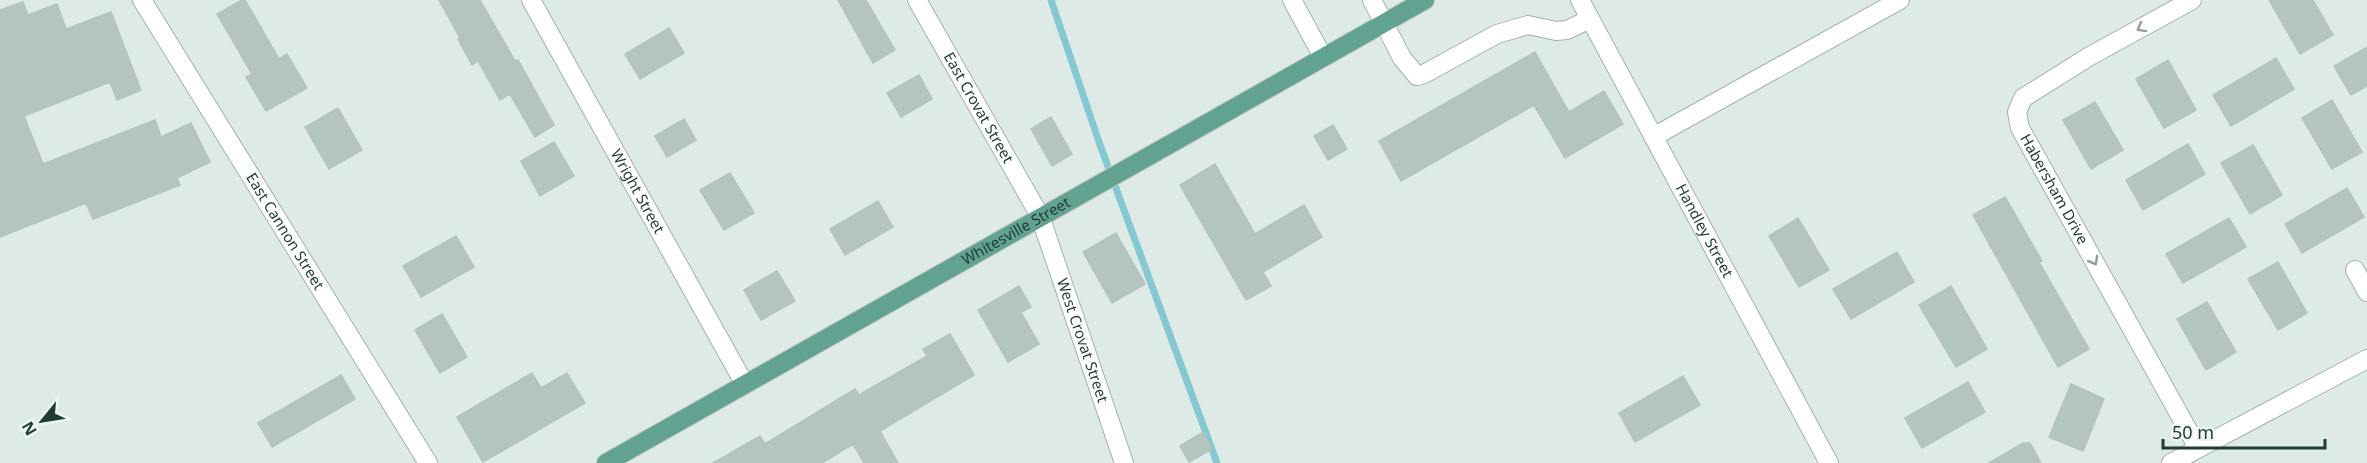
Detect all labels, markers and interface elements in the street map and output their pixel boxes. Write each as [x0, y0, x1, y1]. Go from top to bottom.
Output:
one-way arrow [2137, 21, 2147, 32]
street label: East Crovat Street [940, 48, 1019, 167]
street label: Habersham Drive [2016, 130, 2094, 248]
street label: Wright Street [607, 145, 670, 237]
street label: East Cannon Street [242, 169, 330, 294]
street label: Handley Street [1672, 180, 1739, 281]
street label: Whitesville Street [958, 191, 1074, 269]
one-way arrow [2087, 255, 2099, 266]
street label: West Crovat Street [1053, 275, 1114, 405]
north arrow [12, 391, 72, 451]
scale bar [2163, 412, 2325, 450]
text: N [16, 417, 42, 440]
text: 50 m [2172, 420, 2214, 444]

